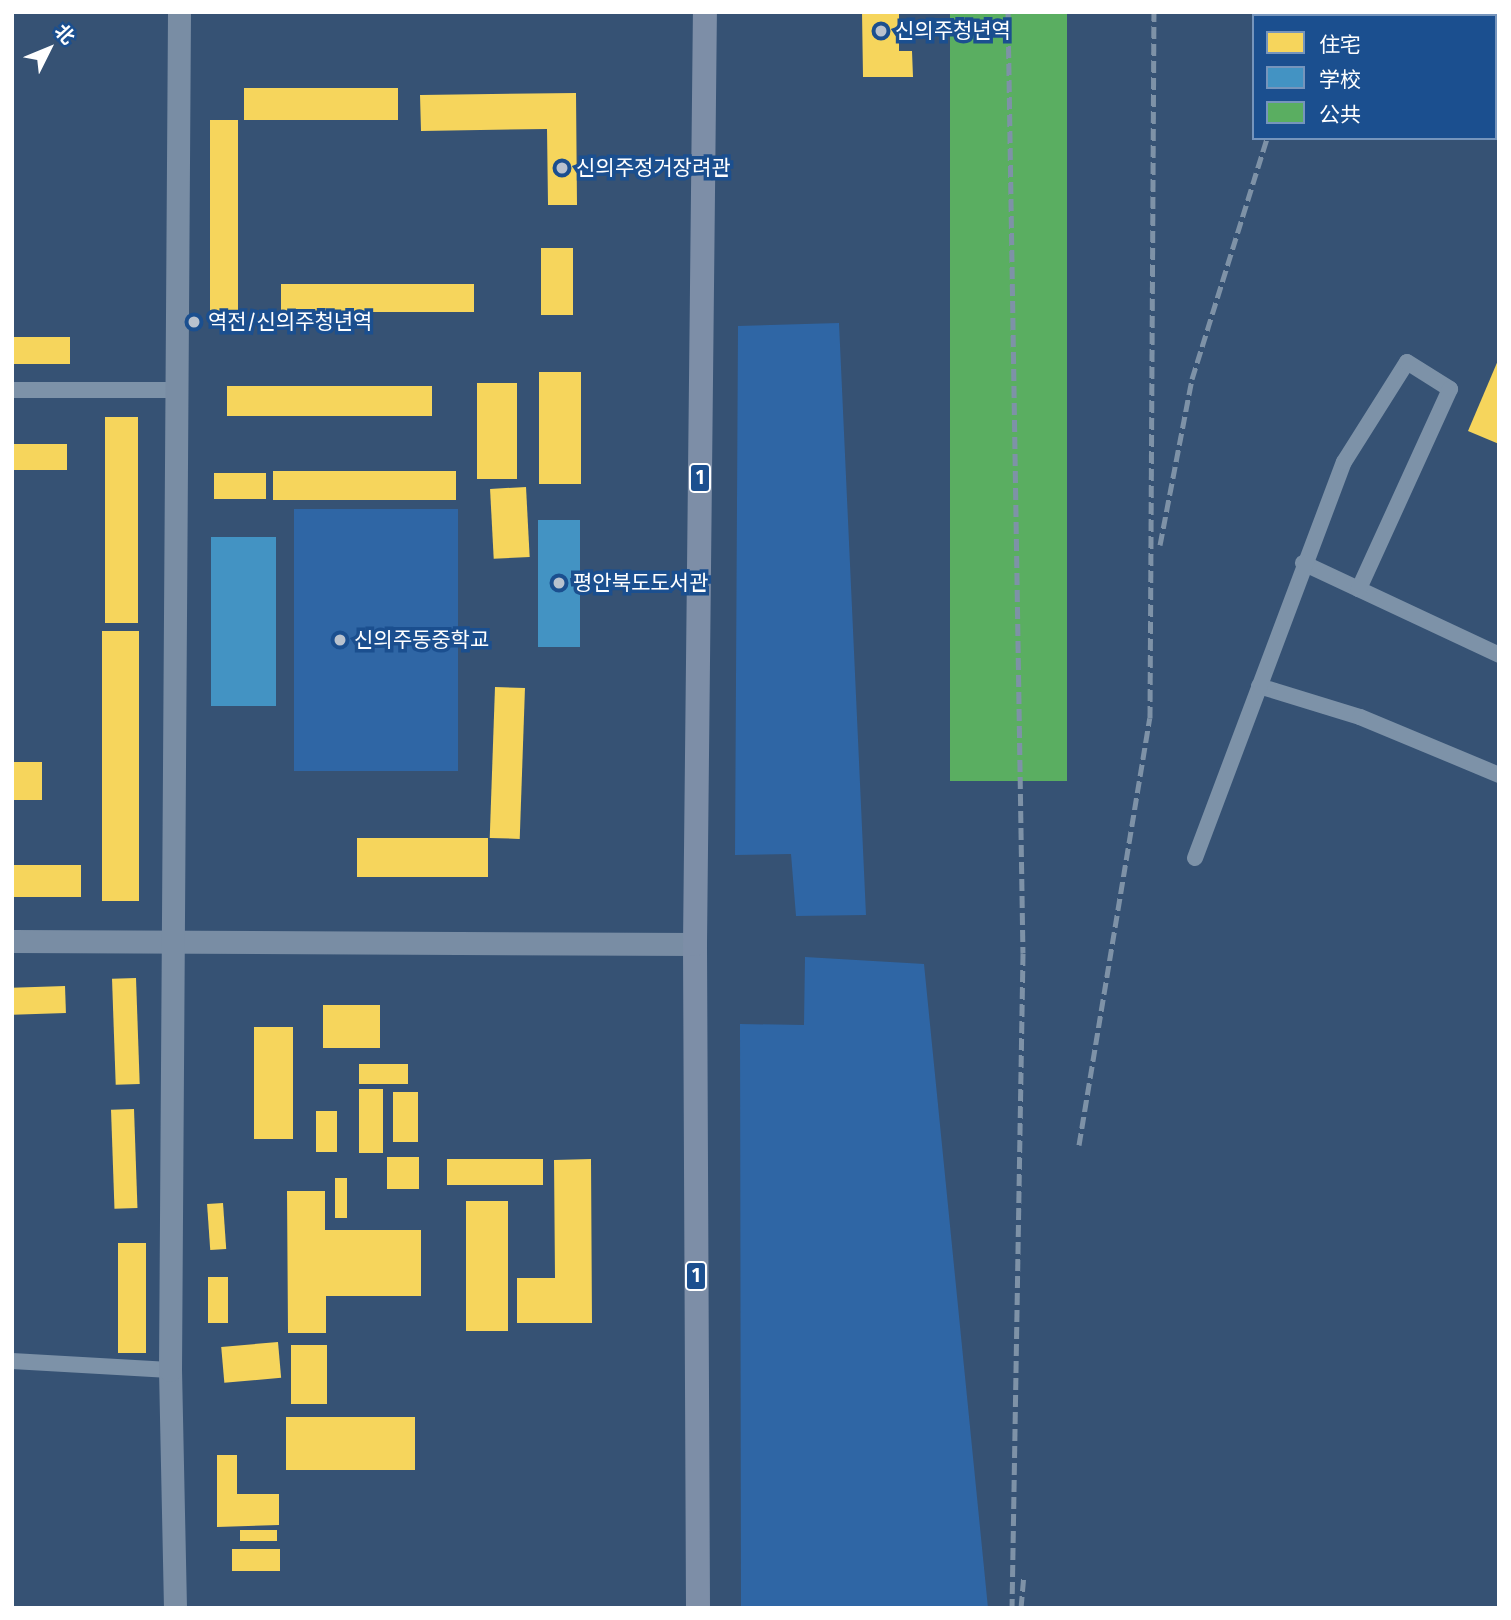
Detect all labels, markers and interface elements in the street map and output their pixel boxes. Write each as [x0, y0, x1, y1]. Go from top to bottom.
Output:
north arrow [14, 14, 84, 84]
legend [1252, 14, 1497, 140]
place label: 신의주청년역 [895, 18, 1011, 44]
text: 北 [50, 20, 80, 49]
marker: 신의주청년역 [873, 23, 889, 39]
text: 住宅 [1319, 32, 1361, 58]
text: 学校 [1319, 67, 1361, 93]
text: 公共 [1319, 102, 1361, 128]
place label: 신의주정거장려관 [576, 155, 731, 181]
marker: 신의주정거장려관 [554, 160, 570, 176]
place label: 역전/신의주청년역 [208, 309, 372, 335]
marker: 역전/신의주청년역 [186, 314, 202, 330]
road number: 1 [688, 463, 712, 494]
place label: 평안북도도서관 [573, 570, 708, 596]
marker: 평안북도도서관 [551, 575, 567, 591]
place label: 신의주동중학교 [354, 627, 489, 653]
marker: 신의주동중학교 [332, 632, 348, 648]
road number: 1 [684, 1260, 708, 1292]

